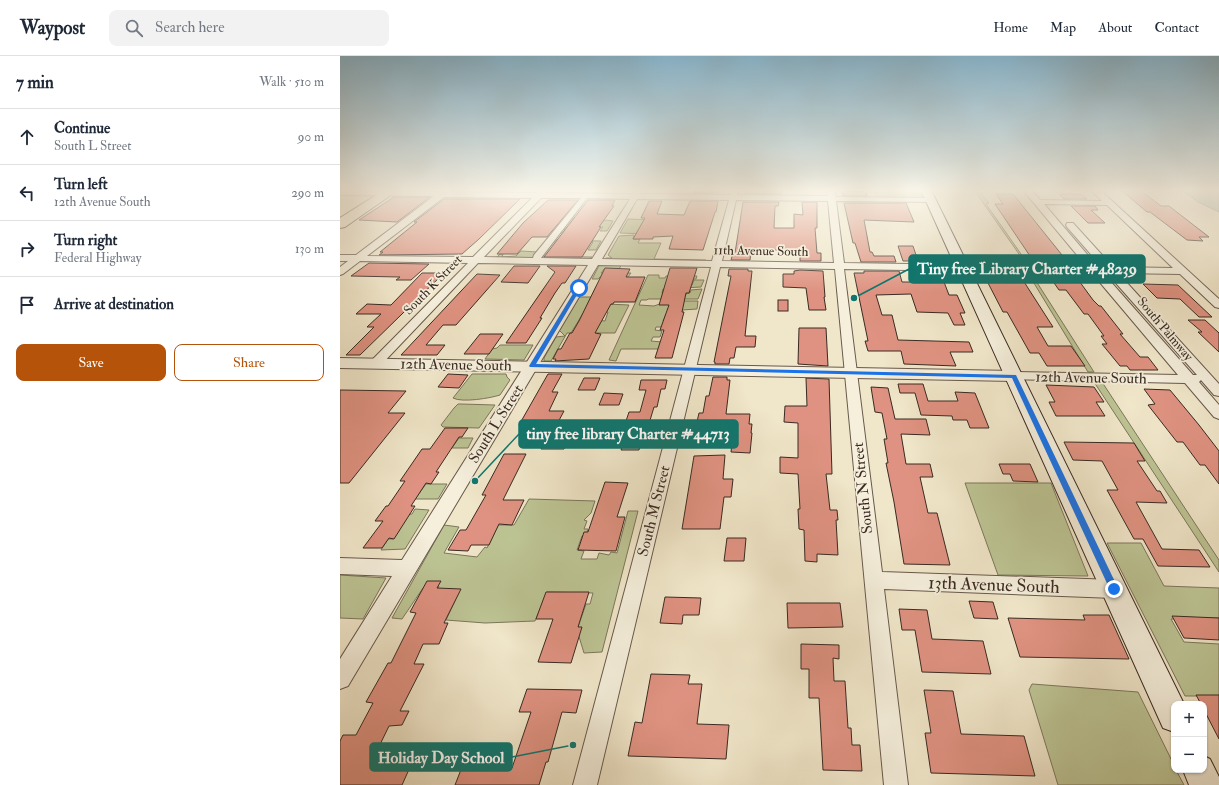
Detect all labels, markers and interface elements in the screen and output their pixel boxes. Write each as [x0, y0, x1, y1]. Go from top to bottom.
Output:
search box [109, 10, 389, 46]
text: Waypost [20, 16, 85, 40]
icon: search [123, 17, 145, 39]
text: Search here [155, 18, 224, 37]
text: Home [993, 19, 1028, 36]
text: Map [1050, 19, 1076, 36]
text: About [1098, 19, 1132, 36]
text: Contact [1154, 19, 1199, 36]
text: 7 min [16, 72, 54, 93]
text: Walk · 510 m [259, 74, 324, 90]
text: Continue [54, 119, 110, 138]
icon: ahead [16, 126, 38, 148]
text: 90 m [298, 129, 324, 145]
text: South L Street [54, 138, 131, 154]
text: Turn left [54, 175, 108, 194]
icon: left [16, 182, 38, 204]
text: 290 m [291, 185, 324, 201]
text: 12th Avenue South [54, 194, 151, 210]
text: Turn right [54, 231, 117, 250]
icon: right [16, 238, 38, 260]
text: 130 m [295, 241, 324, 257]
street label: 11th Avenue South [714, 242, 809, 260]
text: Federal Highway [54, 250, 141, 266]
street label: South K Street [400, 252, 466, 318]
callout: Tiny free Library Charter #48239 [909, 255, 1145, 283]
text: Tiny free Library Charter #48239 [916, 259, 1137, 280]
route start [570, 279, 588, 297]
icon: arrive [16, 294, 38, 316]
street label: South Palmway [1133, 294, 1197, 365]
text: Arrive at destination [54, 295, 174, 314]
button: Save [16, 344, 166, 381]
button: Share [174, 344, 324, 381]
street label: 12th Avenue South [400, 355, 512, 375]
street label: 12th Avenue South [1035, 368, 1147, 388]
street label: South L Street [464, 381, 528, 467]
callout: tiny free library Charter #44713 [519, 420, 738, 448]
text: tiny free library Charter #44713 [526, 424, 730, 445]
street label: South N Street [849, 441, 877, 535]
street label: South M Street [634, 463, 674, 558]
street label: 13th Avenue South [928, 571, 1061, 599]
route end [1105, 580, 1123, 598]
map controls [1171, 701, 1207, 773]
button: + [1171, 701, 1207, 737]
button: − [1171, 737, 1207, 773]
callout: Holiday Day School [370, 743, 512, 771]
text: Holiday Day School [378, 748, 505, 769]

